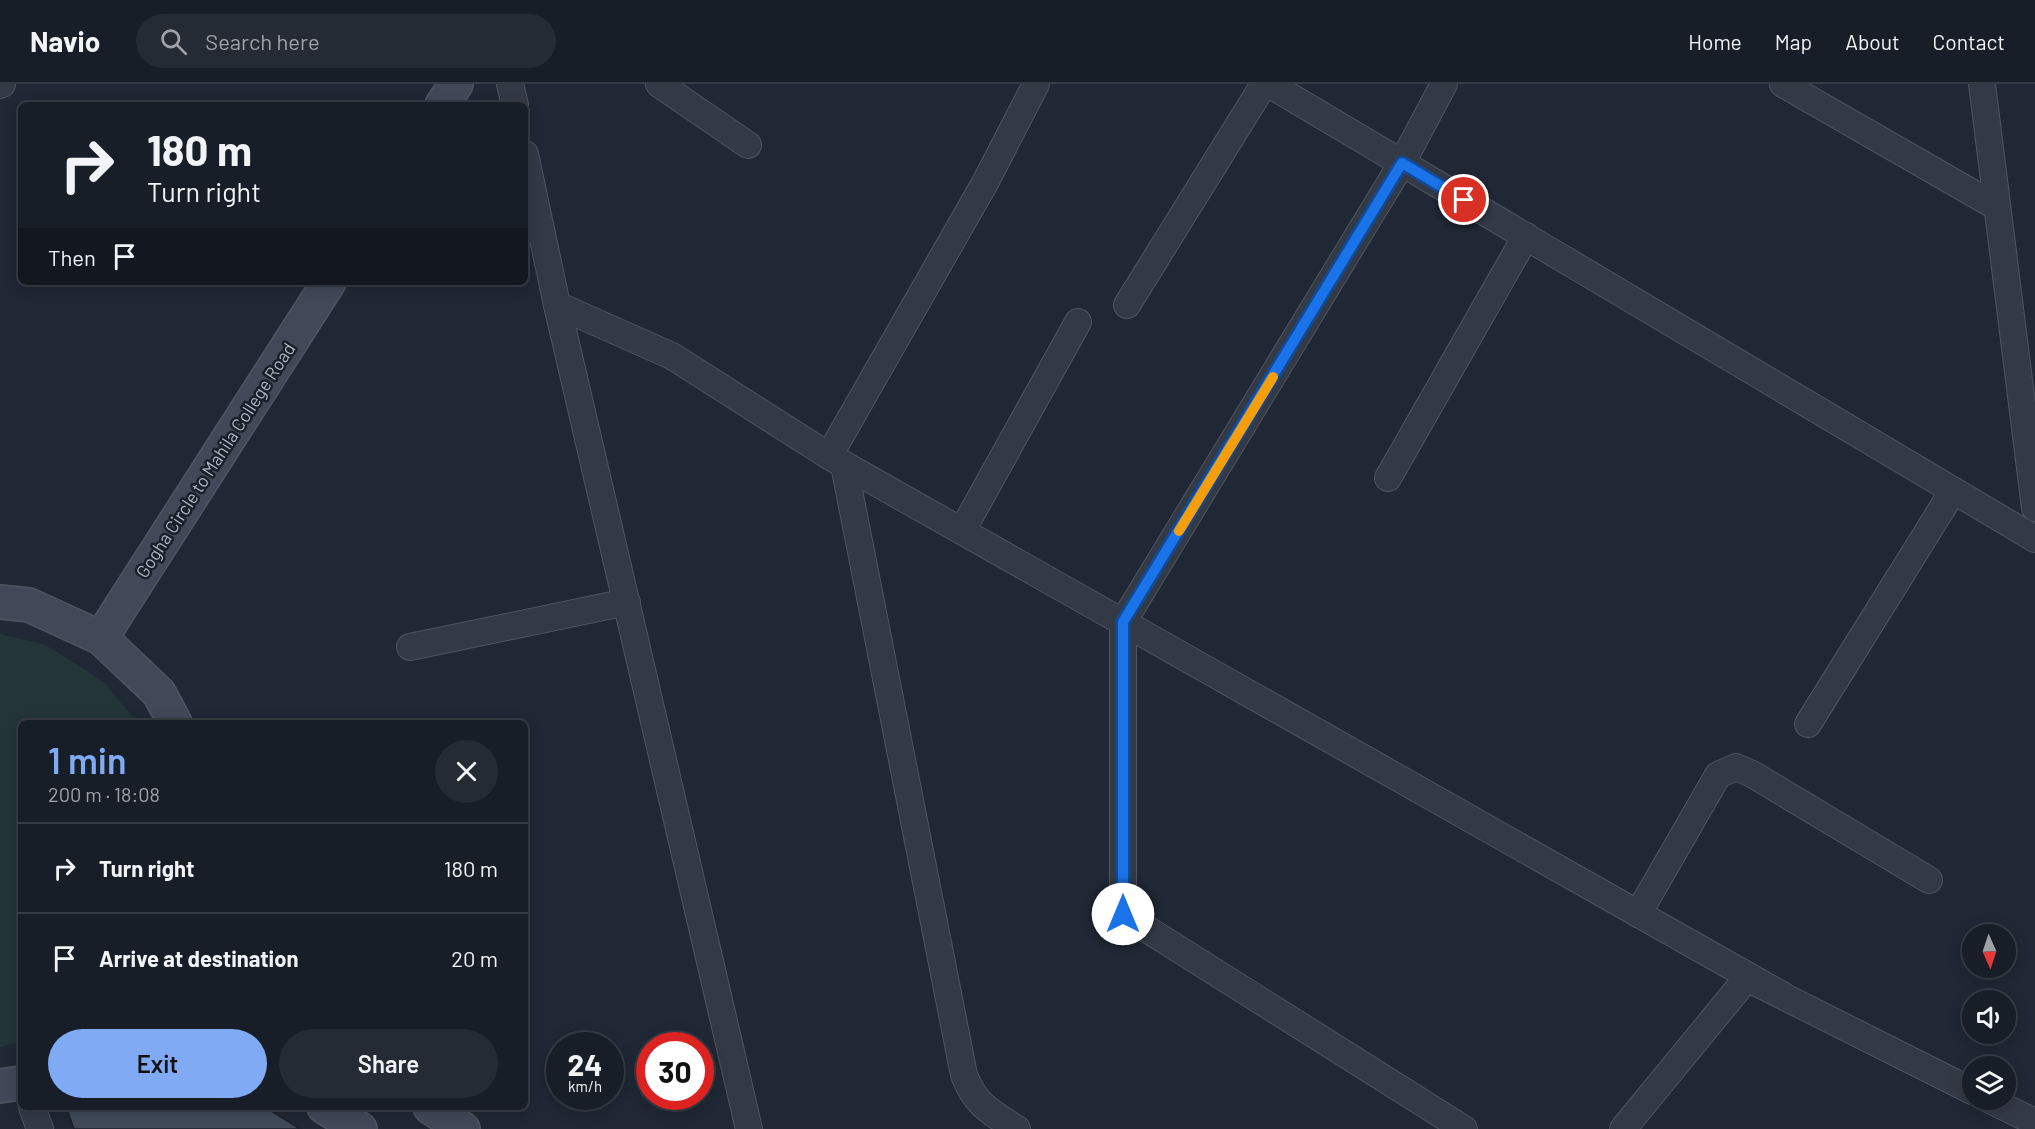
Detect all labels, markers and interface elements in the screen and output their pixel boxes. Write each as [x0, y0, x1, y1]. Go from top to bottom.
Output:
search box [136, 14, 556, 68]
text: Navio [30, 24, 100, 58]
icon: search [157, 25, 190, 58]
text: Search here [205, 28, 320, 54]
text: Home [1688, 29, 1742, 54]
text: Map [1775, 29, 1812, 54]
text: About [1845, 29, 1900, 54]
text: Contact [1933, 29, 2005, 54]
text: 180 m [147, 124, 252, 174]
icon: right [48, 126, 126, 204]
pin [1438, 174, 1489, 225]
text: Turn right [147, 175, 261, 207]
icon: arrive [1447, 183, 1480, 216]
icon: arrive [108, 240, 141, 273]
text: Then [48, 244, 96, 270]
street label: Gogha Circle to Mahila College Road [131, 338, 299, 582]
text: 1 min [48, 738, 127, 781]
button: close [435, 740, 498, 803]
text: 200 m · 18:08 [48, 782, 160, 806]
icon: right [48, 852, 81, 885]
text: Turn right [99, 855, 194, 881]
text: 180 m [444, 855, 498, 881]
position arrow [1091, 882, 1155, 946]
north arrow [1962, 924, 2016, 978]
map controls [1962, 924, 2016, 1110]
icon: arrive [48, 942, 81, 975]
text: Arrive at destination [99, 945, 298, 971]
text: 20 m [451, 945, 498, 971]
button: sound [1962, 990, 2016, 1044]
button: Exit [48, 1029, 267, 1098]
button: Share [279, 1029, 498, 1098]
speed limit sign: 30 [636, 1032, 714, 1110]
text: 24 [568, 1046, 602, 1082]
button: layers [1962, 1056, 2016, 1110]
text: km/h [568, 1077, 602, 1095]

